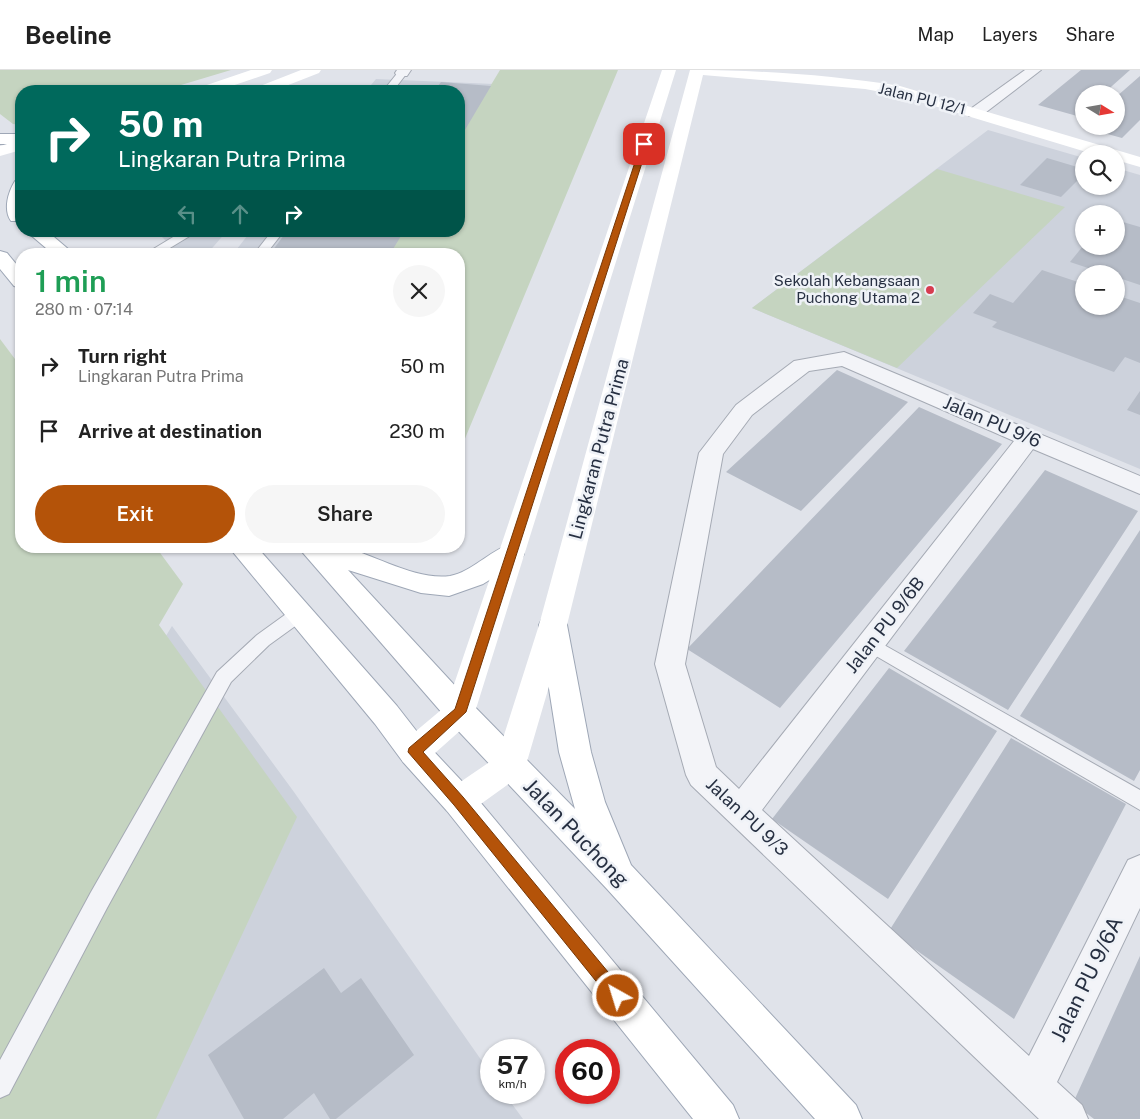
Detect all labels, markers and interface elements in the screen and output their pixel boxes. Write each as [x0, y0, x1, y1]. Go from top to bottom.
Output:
text: Beeline [25, 21, 112, 49]
text: Map [918, 24, 954, 45]
text: Layers [982, 24, 1038, 45]
text: Share [1066, 24, 1115, 45]
street label: Jalan PU 12/1 [877, 79, 967, 118]
north arrow [1075, 85, 1125, 135]
map controls [1075, 85, 1125, 315]
text: 50 m [118, 104, 203, 145]
icon: right [35, 105, 100, 170]
pin [623, 123, 665, 165]
icon: arrive [630, 130, 658, 158]
button: search [1075, 145, 1125, 195]
text: Lingkaran Putra Prima [118, 146, 346, 172]
icon: left [173, 200, 201, 228]
icon: ahead [226, 200, 254, 228]
icon: right [279, 200, 307, 228]
button: + [1075, 205, 1125, 255]
text: 1 min [35, 263, 106, 299]
button: close [393, 265, 445, 317]
button: − [1075, 265, 1125, 315]
place label: Sekolah Kebangsaan Puchong Utama 2 [774, 272, 920, 306]
marker: Sekolah Kebangsaan Puchong Utama 2 [924, 284, 936, 296]
text: 280 m · 07:14 [35, 300, 133, 319]
text: Turn right [78, 345, 167, 367]
icon: right [35, 352, 63, 380]
text: 50 m [400, 355, 445, 377]
street label: Lingkaran Putra Prima [564, 356, 633, 542]
text: Lingkaran Putra Prima [78, 367, 244, 386]
street label: Jalan PU 9/6 [940, 392, 1044, 452]
icon: arrive [35, 417, 63, 445]
text: Arrive at destination [78, 420, 262, 442]
text: 230 m [389, 420, 445, 442]
button: Exit [35, 485, 235, 543]
button: Share [245, 485, 445, 543]
street label: Jalan PU 9/6B [841, 572, 929, 677]
street label: Jalan Puchong [518, 773, 634, 892]
street label: Jalan PU 9/3 [702, 773, 793, 860]
street label: Jalan PU 9/6A [1045, 912, 1128, 1046]
position arrow [591, 969, 643, 1021]
speed limit sign: 60 [555, 1039, 620, 1104]
text: 57 [496, 1050, 529, 1080]
text: km/h [498, 1077, 527, 1091]

